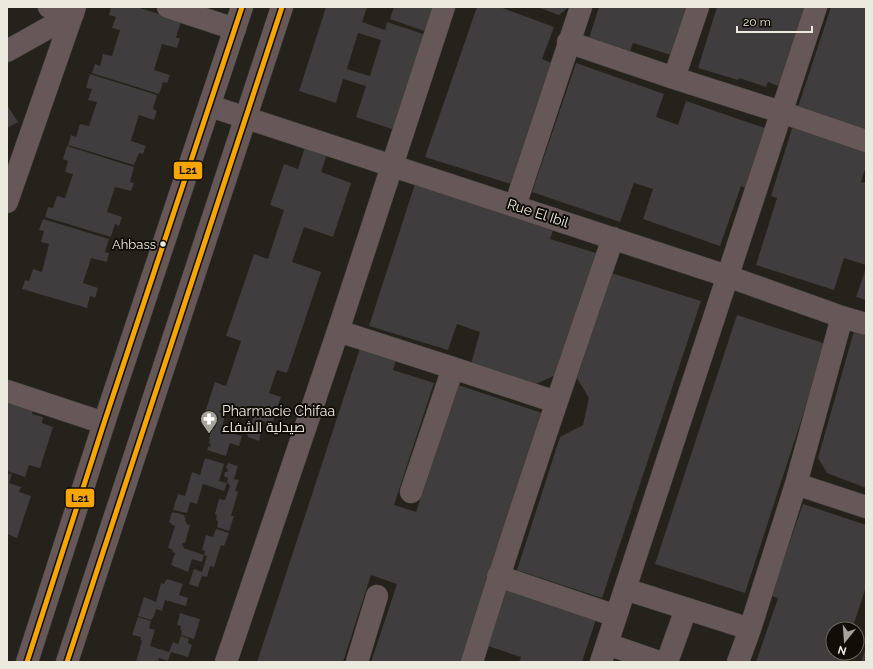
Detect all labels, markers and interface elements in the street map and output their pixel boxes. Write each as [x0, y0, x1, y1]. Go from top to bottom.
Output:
scale bar [737, 8, 812, 34]
text: 20 m [743, 15, 771, 29]
line badge: L21 [173, 161, 203, 180]
text: L21 [179, 164, 198, 177]
street label: Rue El Ibil [505, 196, 571, 230]
place label: Ahbass [112, 237, 156, 252]
marker: Ahbass [158, 239, 168, 249]
place label: Pharmacie Chifaa صيدلية الشفاء [222, 403, 335, 435]
pharmacy icon: Pharmacie Chifaa صيدلية الشفاء [199, 409, 219, 434]
line badge: L21 [65, 488, 95, 508]
text: L21 [71, 492, 90, 505]
north arrow [825, 621, 865, 661]
text: N [836, 643, 848, 658]

